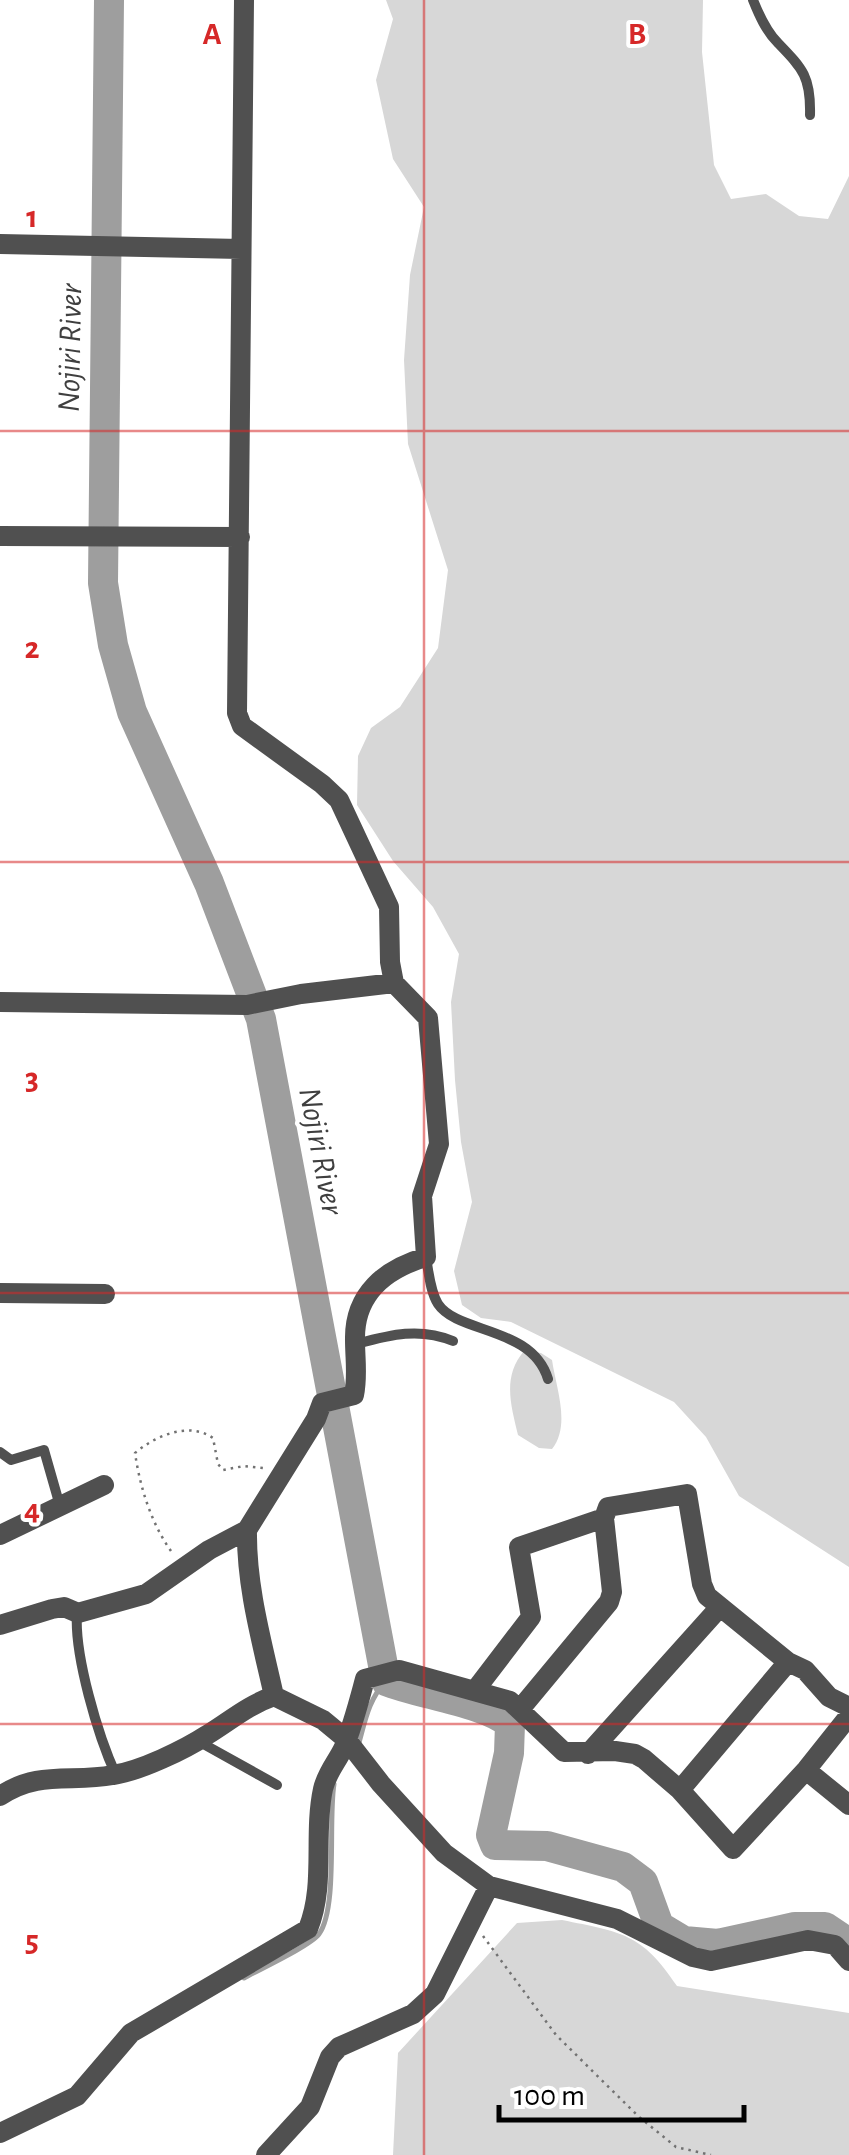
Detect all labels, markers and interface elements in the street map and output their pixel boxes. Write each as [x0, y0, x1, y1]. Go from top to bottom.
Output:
text: A [202, 18, 222, 50]
text: B [628, 18, 646, 50]
text: 1 [26, 201, 38, 233]
water label: Nojiri River [53, 282, 87, 413]
text: 2 [24, 632, 40, 664]
text: 3 [25, 1063, 39, 1095]
water label: Nojiri River [293, 1085, 349, 1219]
text: 4 [24, 1494, 40, 1526]
text: 5 [25, 1925, 39, 1957]
scale bar [499, 2060, 744, 2122]
text: 100 m [514, 2081, 585, 2111]

